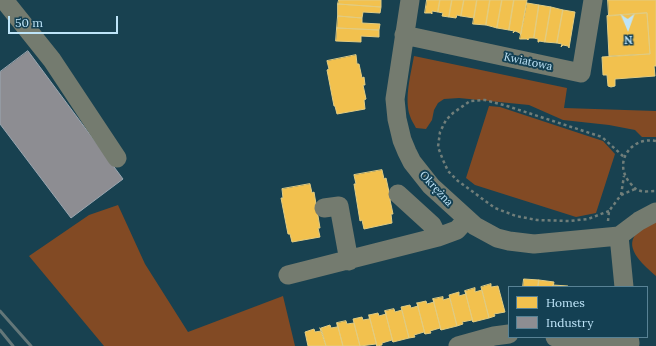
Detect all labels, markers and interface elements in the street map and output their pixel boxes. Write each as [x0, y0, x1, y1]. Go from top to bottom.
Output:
scale bar [10, 8, 120, 34]
north arrow [608, 8, 648, 48]
text: 50 m [15, 15, 43, 30]
text: N [624, 33, 633, 47]
street label: Kwiatowa [502, 50, 554, 74]
street label: Okrężna [416, 169, 456, 209]
legend [508, 286, 648, 338]
text: Homes [546, 295, 585, 310]
text: Industry [546, 315, 593, 330]

